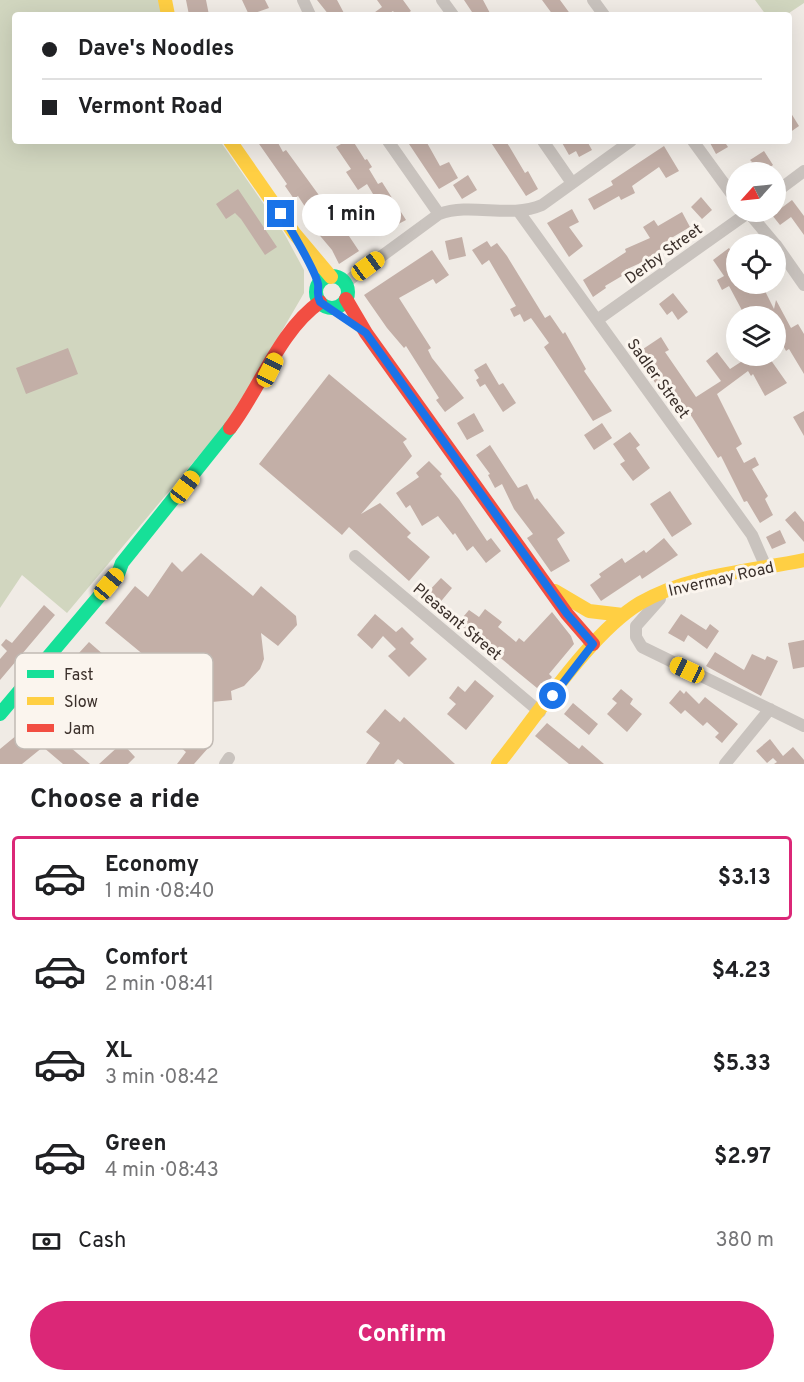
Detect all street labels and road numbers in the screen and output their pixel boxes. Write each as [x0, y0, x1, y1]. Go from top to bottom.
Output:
street label: Derby Street [622, 220, 707, 289]
street label: Sadler Street [622, 335, 693, 423]
street label: Invermay Road [667, 558, 776, 602]
street label: Pleasant Street [408, 580, 505, 665]

